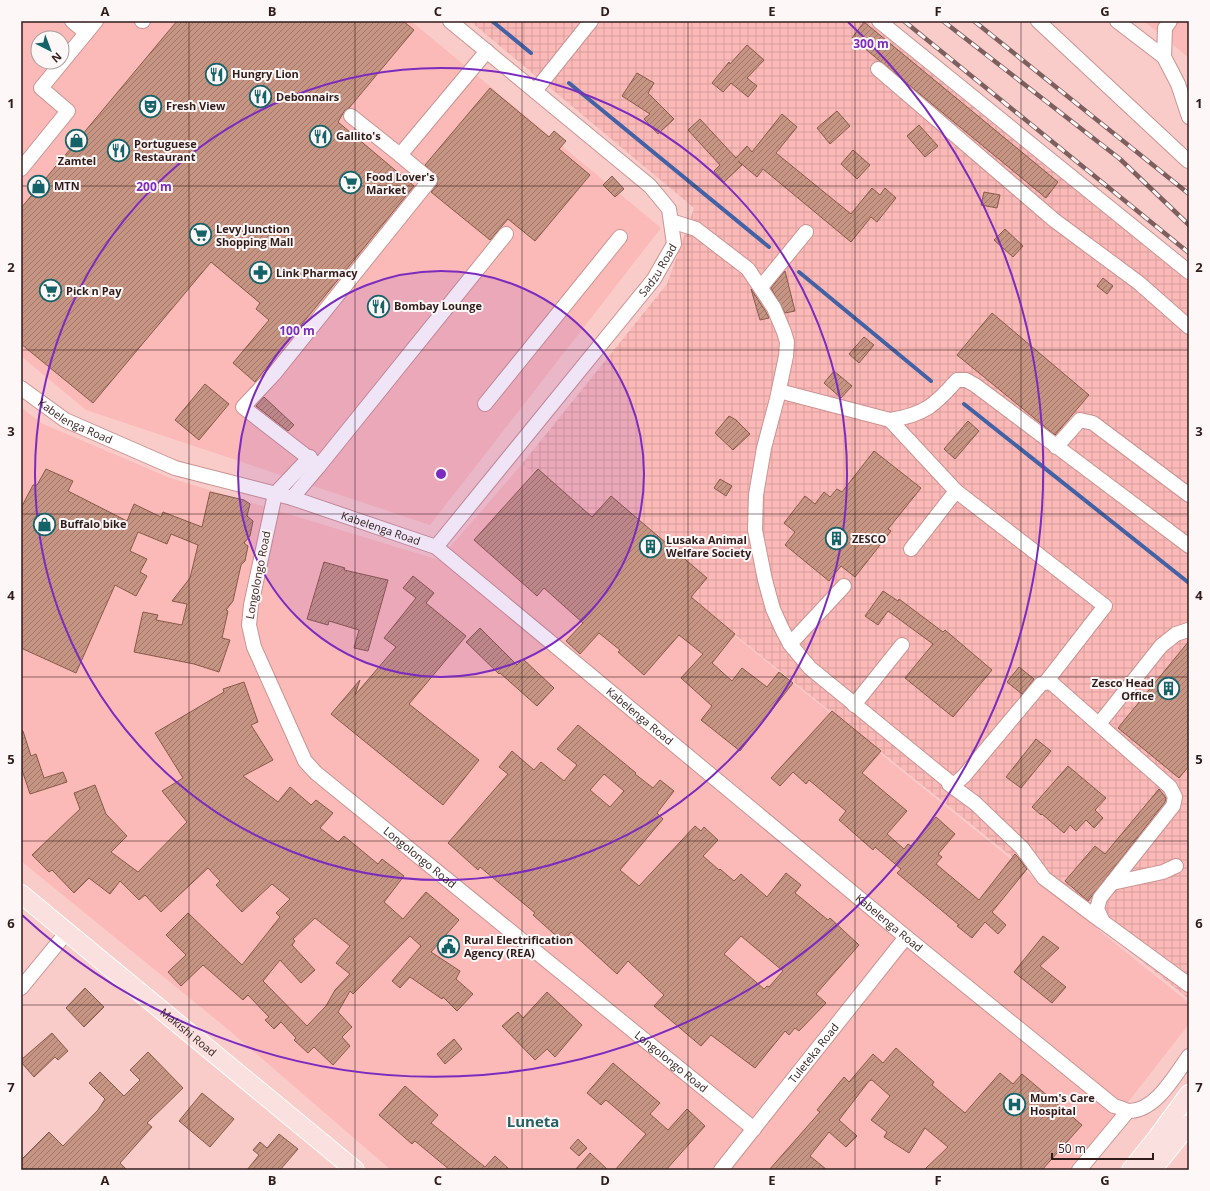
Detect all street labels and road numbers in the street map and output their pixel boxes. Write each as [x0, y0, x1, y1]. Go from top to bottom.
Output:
street label: Sadzu Road [635, 241, 680, 299]
street label: Kabelenga Road [35, 395, 115, 447]
street label: Kabelenga Road [339, 507, 423, 548]
street label: Longolongo Road [242, 530, 273, 620]
street label: Kabelenga Road [603, 683, 677, 748]
street label: Longolongo Road [381, 823, 460, 891]
street label: Kabelenga Road [853, 890, 926, 955]
street label: Makishi Road [157, 1004, 220, 1059]
street label: Tuleteka Road [785, 1020, 842, 1086]
street label: Longolongo Road [632, 1027, 711, 1095]

